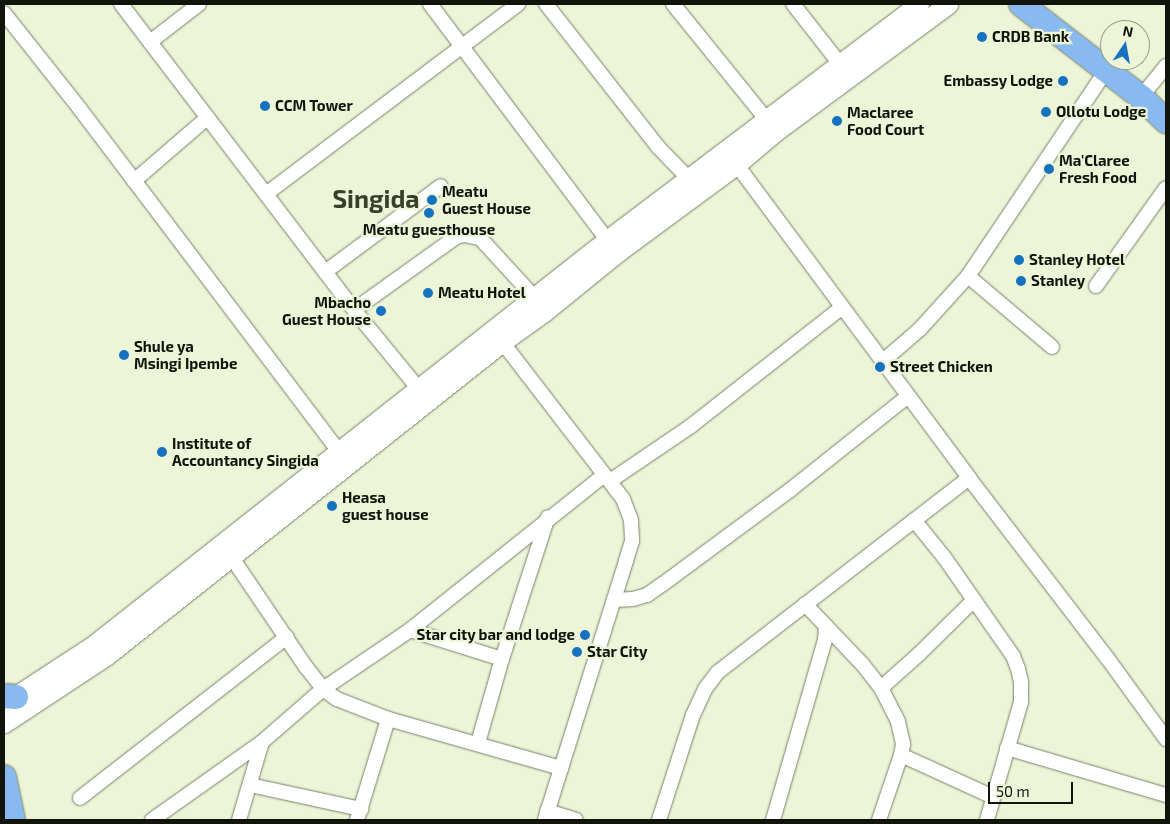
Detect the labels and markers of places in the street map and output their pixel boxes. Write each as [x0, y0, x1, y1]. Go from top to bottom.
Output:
place label: CRDB Bank [992, 28, 1069, 46]
marker: CRDB Bank [976, 31, 988, 43]
place label: Embassy Lodge [943, 72, 1053, 90]
marker: Embassy Lodge [1057, 75, 1069, 87]
place label: CCM Tower [275, 97, 353, 115]
marker: CCM Tower [259, 100, 271, 112]
place label: Maclaree Food Court [847, 103, 924, 138]
place label: Ollotu Lodge [1056, 103, 1146, 121]
marker: Ollotu Lodge [1040, 106, 1052, 118]
marker: Maclaree Food Court [831, 115, 843, 127]
place label: Ma'Claree Fresh Food [1059, 151, 1137, 186]
marker: Ma'Claree Fresh Food [1043, 163, 1055, 175]
place label: Meatu Guest House [442, 182, 531, 217]
marker: Meatu Guest House [426, 194, 438, 206]
marker: Meatu guesthouse [423, 207, 435, 219]
place label: Meatu guesthouse [363, 221, 495, 239]
place label: Stanley Hotel [1029, 251, 1125, 269]
marker: Stanley Hotel [1013, 254, 1025, 266]
place label: Stanley [1031, 272, 1085, 290]
marker: Stanley [1015, 275, 1027, 287]
place label: Meatu Hotel [438, 284, 526, 302]
marker: Meatu Hotel [422, 287, 434, 299]
place label: Mbacho Guest House [282, 293, 371, 328]
marker: Mbacho Guest House [375, 305, 387, 317]
place label: Shule ya Msingi Ipembe [134, 337, 237, 372]
marker: Shule ya Msingi Ipembe [118, 349, 130, 361]
place label: Street Chicken [890, 358, 993, 376]
marker: Street Chicken [874, 361, 886, 373]
place label: Institute of Accountancy Singida [172, 434, 319, 469]
marker: Institute of Accountancy Singida [156, 446, 168, 458]
place label: Heasa guest house [342, 488, 429, 523]
marker: Heasa guest house [326, 500, 338, 512]
place label: Star city bar and lodge [416, 626, 575, 644]
marker: Star city bar and lodge [579, 629, 591, 641]
place label: Star City [587, 643, 648, 661]
marker: Star City [571, 646, 583, 658]

